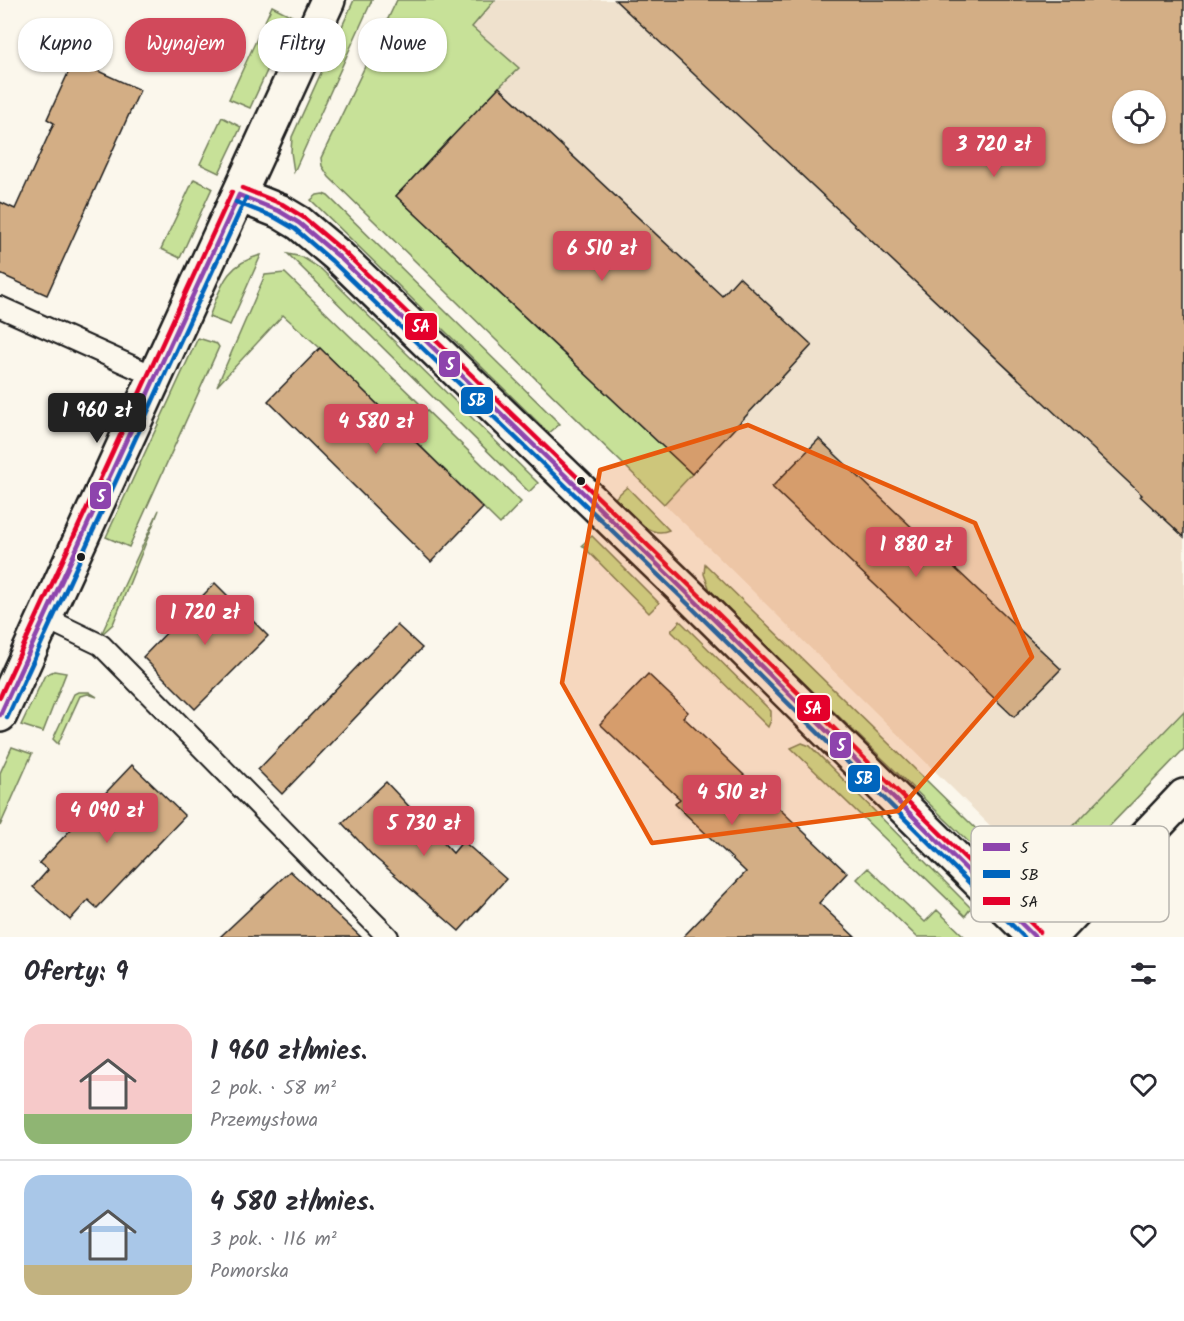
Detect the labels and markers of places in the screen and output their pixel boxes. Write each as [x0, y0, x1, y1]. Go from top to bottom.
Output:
pin: 3 720 zł [932, 127, 1056, 178]
pin: 6 510 zł [540, 231, 664, 282]
pin: 1 960 zł [35, 393, 159, 444]
pin: 4 580 zł [314, 404, 438, 455]
unlabelled marker [575, 475, 587, 487]
pin: 1 880 zł [854, 527, 978, 578]
unlabelled marker [75, 551, 87, 563]
pin: 1 720 zł [143, 595, 267, 646]
pin: 4 510 zł [670, 775, 794, 826]
pin: 4 090 zł [45, 793, 169, 844]
pin: 5 730 zł [362, 806, 486, 857]

